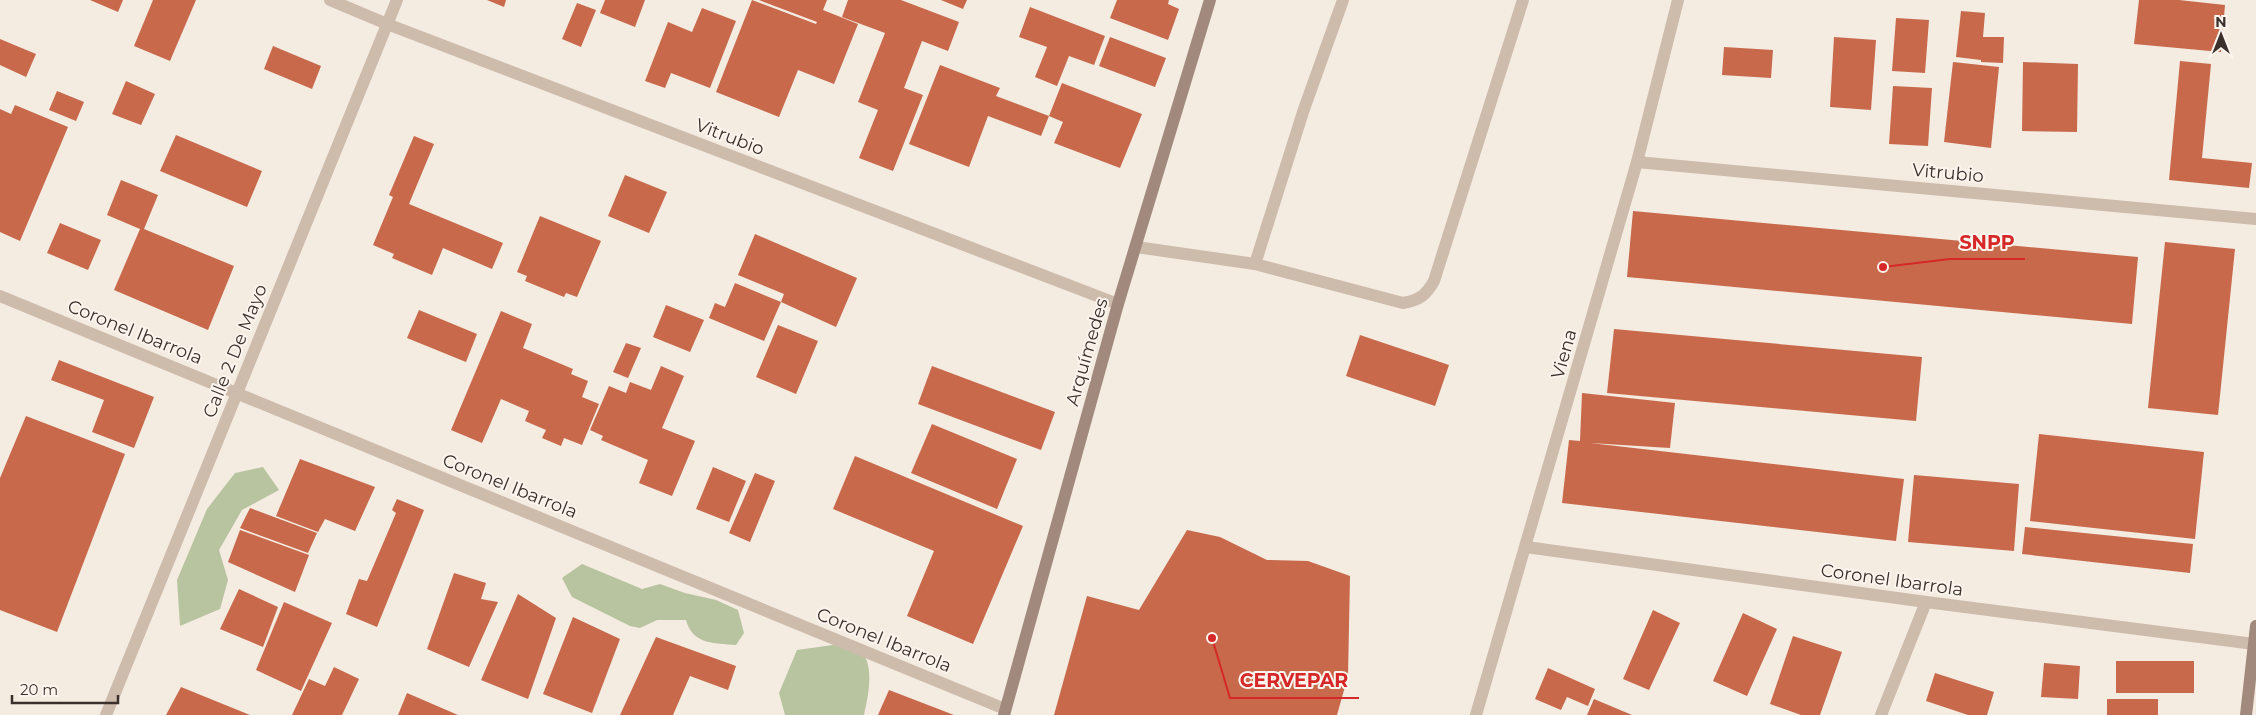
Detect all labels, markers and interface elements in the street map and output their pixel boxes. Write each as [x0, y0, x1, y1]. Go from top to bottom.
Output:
north arrow [2196, 10, 2246, 60]
text: N [2215, 13, 2227, 31]
street label: Vitrubio [693, 114, 767, 160]
street label: Vitrubio [1911, 159, 1985, 187]
callout: SNPP [1950, 225, 2025, 259]
text: SNPP [1959, 231, 2015, 254]
street label: Calle 2 De Mayo [198, 281, 272, 421]
street label: Coronel Ibarrola [64, 295, 206, 369]
street label: Arquímedes [1061, 295, 1113, 408]
street label: Viena [1546, 327, 1582, 381]
street label: Coronel Ibarrola [439, 449, 581, 523]
street label: Coronel Ibarrola [1819, 559, 1965, 601]
street label: Coronel Ibarrola [813, 603, 955, 677]
callout: CERVEPAR [1230, 664, 1359, 698]
text: CERVEPAR [1240, 669, 1348, 692]
scale bar [12, 672, 119, 704]
text: 20 m [20, 680, 58, 699]

